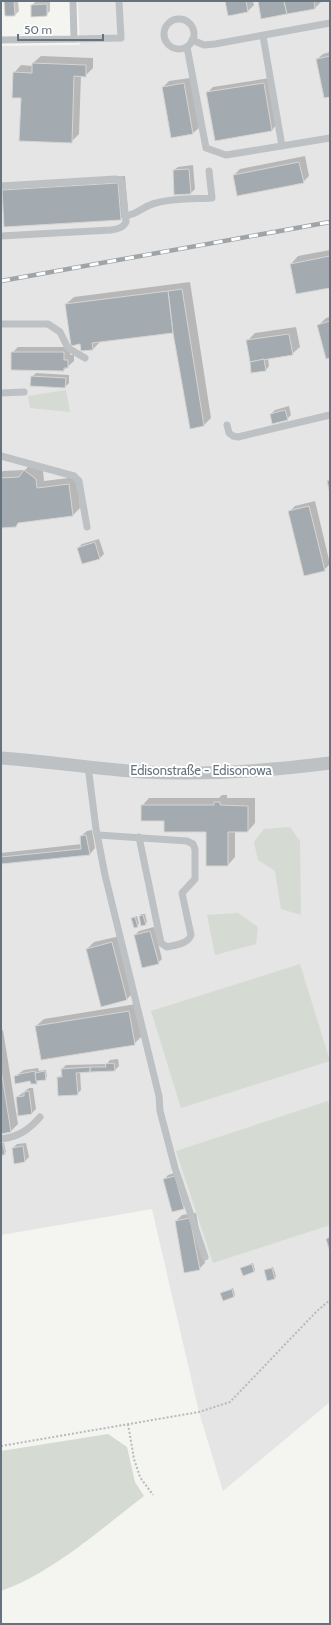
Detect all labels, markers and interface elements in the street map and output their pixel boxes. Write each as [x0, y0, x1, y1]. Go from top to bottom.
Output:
scale bar [18, 16, 103, 42]
text: 50 m [24, 22, 52, 37]
street label: Edisonstraße - Edisonowa [130, 762, 273, 778]

